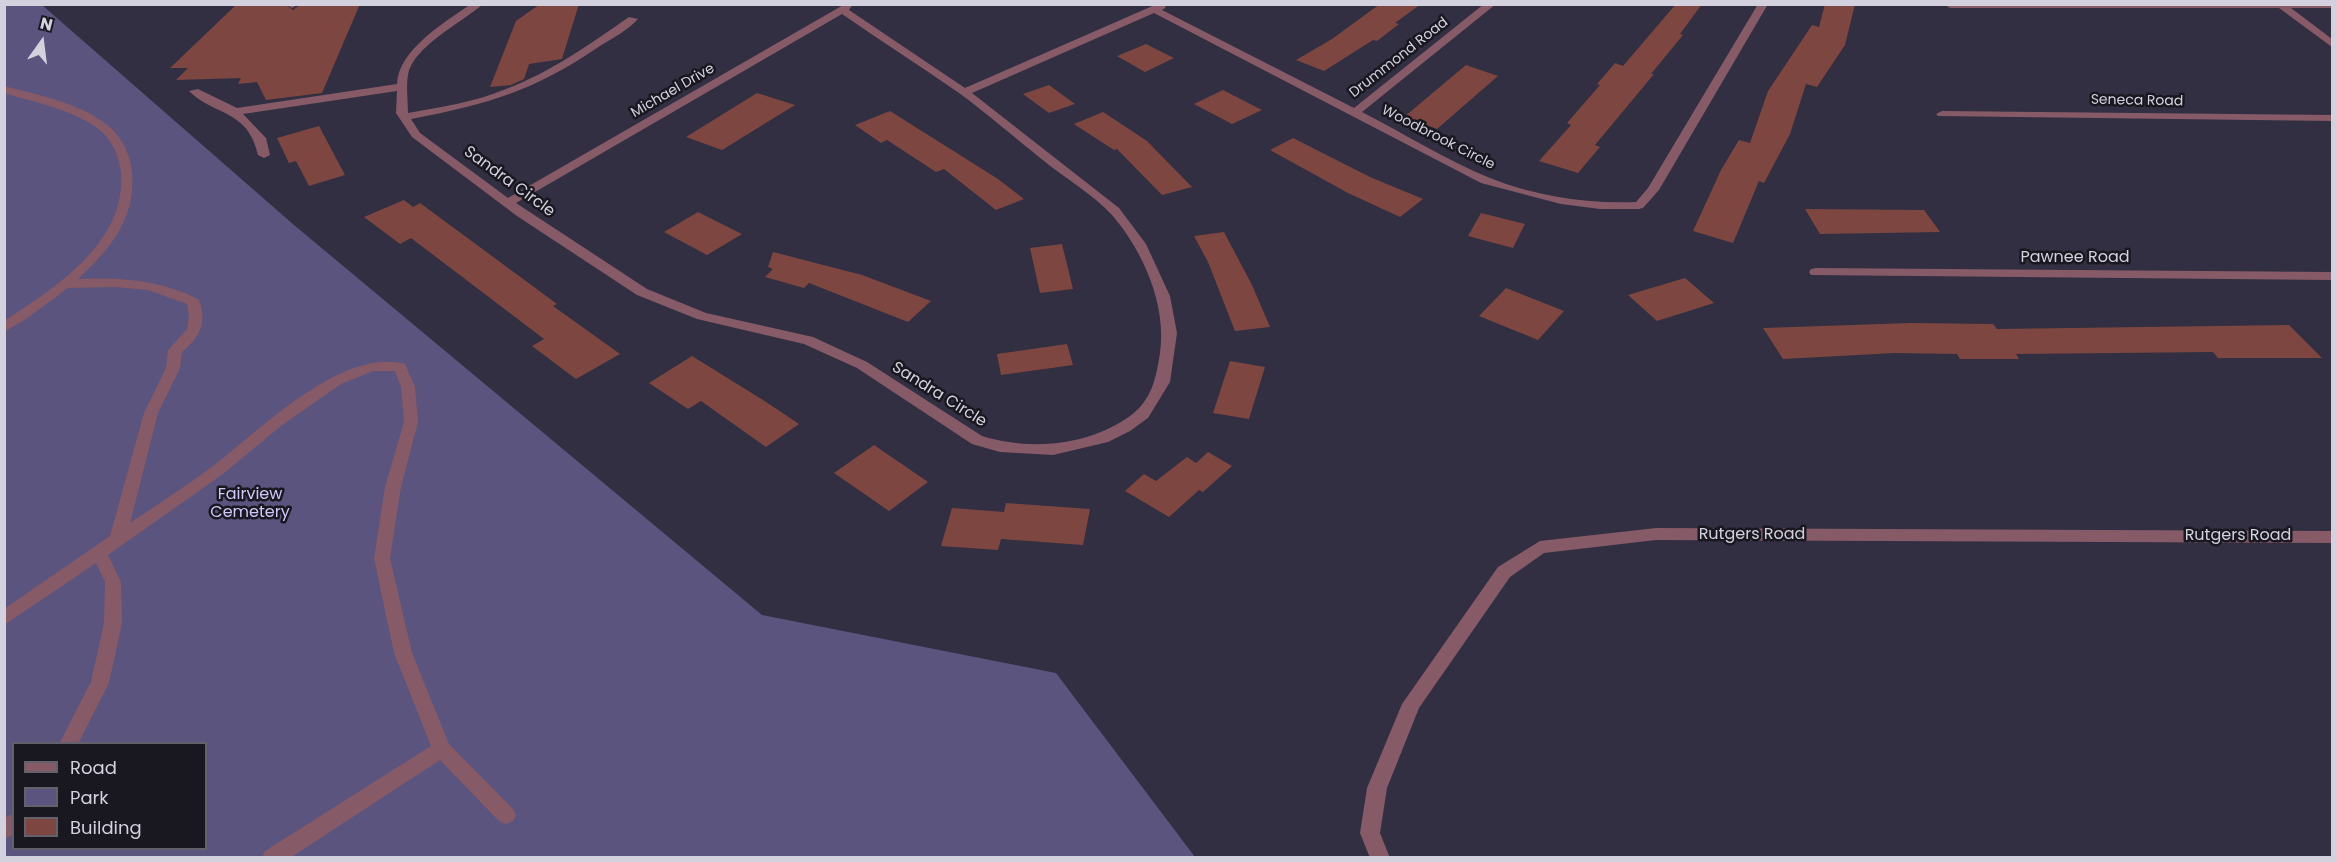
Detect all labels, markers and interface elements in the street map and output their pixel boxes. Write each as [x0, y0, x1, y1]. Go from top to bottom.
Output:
text: N [38, 11, 55, 37]
north arrow [12, 12, 72, 72]
street label: Drummond Road [1346, 14, 1452, 102]
street label: Michael Drive [628, 60, 718, 122]
street label: Seneca Road [2091, 92, 2183, 110]
street label: Woodbrook Circle [1379, 102, 1497, 174]
street label: Sandra Circle [460, 142, 558, 222]
street label: Pawnee Road [2020, 248, 2130, 268]
street label: Sandra Circle [888, 358, 990, 432]
park label: Fairview Cemetery [210, 485, 290, 523]
street label: Rutgers Road [1699, 525, 1805, 545]
street label: Rutgers Road [2185, 526, 2291, 546]
legend [12, 742, 207, 850]
text: Road [70, 755, 117, 780]
text: Park [70, 785, 109, 810]
text: Building [70, 815, 142, 840]

